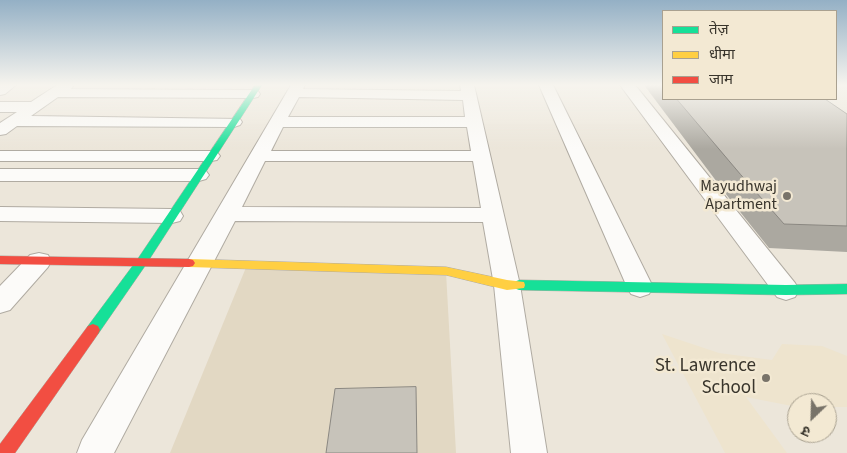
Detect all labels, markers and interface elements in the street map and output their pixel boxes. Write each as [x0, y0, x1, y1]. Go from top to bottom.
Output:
legend [662, 10, 837, 100]
text: तेज़ [709, 19, 729, 40]
text: धीमा [709, 44, 735, 65]
text: जाम [709, 69, 733, 90]
place label: Mayudhwaj Apartment [700, 177, 777, 215]
marker: Mayudhwaj Apartment [781, 190, 793, 202]
place label: St. Lawrence School [655, 356, 756, 400]
marker: St. Lawrence School [760, 372, 772, 384]
north arrow [787, 393, 837, 443]
text: उ [798, 420, 814, 442]

